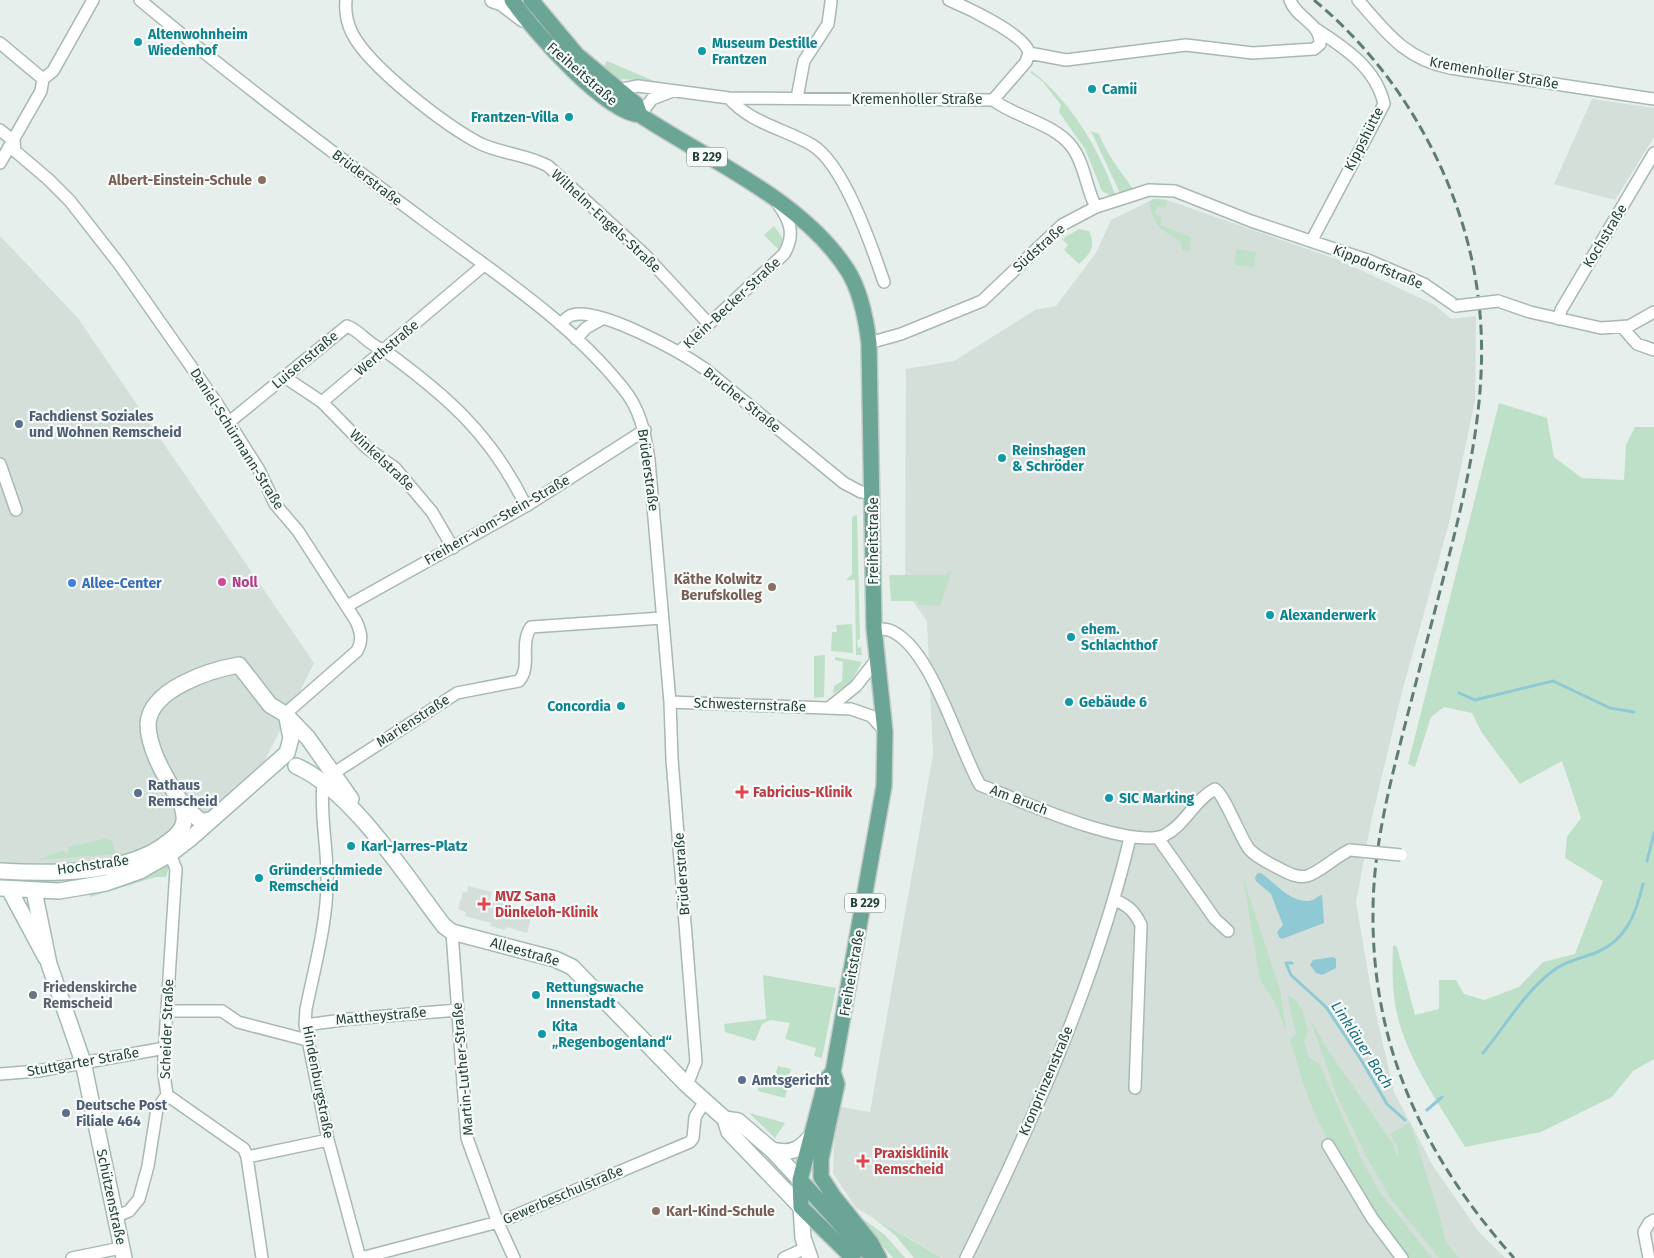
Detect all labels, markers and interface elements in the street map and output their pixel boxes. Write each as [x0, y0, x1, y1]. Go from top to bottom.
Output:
place label: Altenwohnheim Wiedenhof [147, 26, 248, 59]
place label: Museum Destille Frantzen [712, 35, 818, 68]
marker: Altenwohnheim Wiedenhof [132, 36, 144, 48]
street label: Freiheitstraße [543, 39, 621, 109]
marker: Museum Destille Frantzen [696, 45, 708, 57]
street label: Kremenholler Straße [1428, 53, 1560, 93]
place label: Camii [1102, 81, 1137, 98]
marker: Camii [1086, 83, 1098, 95]
street label: Kremenholler Straße [851, 91, 983, 108]
street label: Kippshütte [1341, 104, 1387, 174]
place label: Frantzen-Villa [471, 109, 559, 126]
marker: Frantzen-Villa [563, 111, 575, 123]
street label: Brüderstraße [329, 146, 405, 210]
road number: B 229 [687, 148, 727, 166]
street label: Wilhelm-Engels-Straße [547, 166, 665, 276]
place label: Albert-Einstein-Schule [107, 172, 252, 189]
marker: Albert-Einstein-Schule [256, 174, 268, 186]
street label: Kochstraße [1579, 201, 1631, 271]
street label: Südstraße [1009, 220, 1069, 276]
street label: Kippdorfstraße [1331, 241, 1425, 293]
street label: Klein-Becker-Straße [680, 254, 784, 352]
street label: Werthstraße [352, 316, 422, 380]
street label: Luisenstraße [268, 327, 342, 393]
street label: Brucher Straße [700, 364, 784, 436]
street label: Daniel-Schürmann-Straße [186, 365, 288, 513]
place label: Fachdienst Soziales und Wohnen Remscheid [29, 408, 182, 441]
marker: Fachdienst Soziales und Wohnen Remscheid [13, 418, 25, 430]
street label: Winkelstraße [346, 426, 418, 494]
street label: Brüderstraße [634, 428, 662, 512]
place label: Reinshagen & Schröder [1012, 442, 1086, 475]
marker: Reinshagen & Schröder [996, 452, 1008, 464]
street label: Freiherr-vom-Stein-Straße [421, 471, 573, 569]
street label: Freiheitstraße [865, 497, 882, 585]
place label: Käthe Kolwitz Berufskolleg [674, 571, 763, 604]
place label: Noll [232, 574, 259, 591]
place label: Allee-Center [81, 575, 162, 592]
marker: Noll [216, 576, 228, 588]
marker: Allee-Center [66, 577, 78, 589]
marker: Käthe Kolwitz Berufskolleg [766, 581, 778, 593]
place label: Alexanderwerk [1279, 607, 1376, 624]
marker: Alexanderwerk [1264, 609, 1276, 621]
place label: ehem. Schlachthof [1081, 621, 1159, 654]
marker: ehem. Schlachthof [1065, 631, 1077, 643]
street label: Marienstraße [373, 691, 453, 751]
place label: Gebäude 6 [1079, 694, 1147, 711]
street label: Schwesternstraße [693, 695, 807, 715]
marker: Gebäude 6 [1063, 696, 1075, 708]
place label: Concordia [547, 698, 611, 715]
marker: Concordia [615, 700, 627, 712]
place label: Rathaus Remscheid [148, 777, 218, 810]
street label: Am Bruch [988, 781, 1050, 819]
place label: Fabricius-Klinik [753, 784, 853, 801]
marker: Fabricius-Klinik [735, 785, 749, 799]
marker: Rathaus Remscheid [132, 787, 144, 799]
place label: SIC Marking [1119, 790, 1195, 807]
marker: SIC Marking [1103, 792, 1115, 804]
street label: Brüderstraße [671, 832, 693, 916]
place label: Karl-Jarres-Platz [361, 838, 468, 855]
marker: Karl-Jarres-Platz [345, 840, 357, 852]
street label: Hochstraße [56, 852, 130, 878]
place label: Gründerschmiede Remscheid [269, 862, 383, 895]
marker: Gründerschmiede Remscheid [253, 872, 265, 884]
place label: MVZ Sana Dünkeloh-Klinik [495, 888, 599, 921]
road number: B 229 [845, 894, 885, 912]
marker: MVZ Sana Dünkeloh-Klinik [477, 897, 491, 911]
street label: Freiheitstraße [836, 928, 868, 1018]
street label: Alleestraße [488, 934, 562, 970]
place label: Friedenskirche Remscheid [43, 979, 137, 1012]
street label: Scheider Straße [157, 979, 177, 1079]
place label: Rettungswache Innenstadt [546, 979, 644, 1012]
marker: Friedenskirche Remscheid [27, 989, 39, 1001]
marker: Rettungswache Innenstadt [530, 989, 542, 1001]
water label: Linkläuer Bach [1327, 998, 1397, 1092]
street label: Martin-Luther-Straße [449, 1002, 477, 1136]
street label: Mattheystraße [335, 1004, 427, 1028]
place label: Kita „Regenbogenland“ [552, 1018, 672, 1051]
street label: Hindenburgstraße [299, 1024, 337, 1140]
street label: Kronprinzenstraße [1015, 1024, 1077, 1138]
marker: Kita „Regenbogenland“ [536, 1028, 548, 1040]
street label: Stuttgarter Straße [26, 1044, 140, 1080]
place label: Amtsgericht [751, 1072, 830, 1089]
marker: Amtsgericht [736, 1074, 748, 1086]
place label: Deutsche Post Filiale 464 [76, 1097, 168, 1130]
marker: Deutsche Post Filiale 464 [60, 1107, 72, 1119]
place label: Praxisklinik Remscheid [874, 1145, 949, 1178]
street label: Schützenstraße [93, 1147, 129, 1247]
marker: Praxisklinik Remscheid [856, 1154, 870, 1168]
street label: Gewerbeschulstraße [500, 1162, 626, 1228]
place label: Karl-Kind-Schule [666, 1203, 775, 1220]
marker: Karl-Kind-Schule [650, 1205, 662, 1217]

